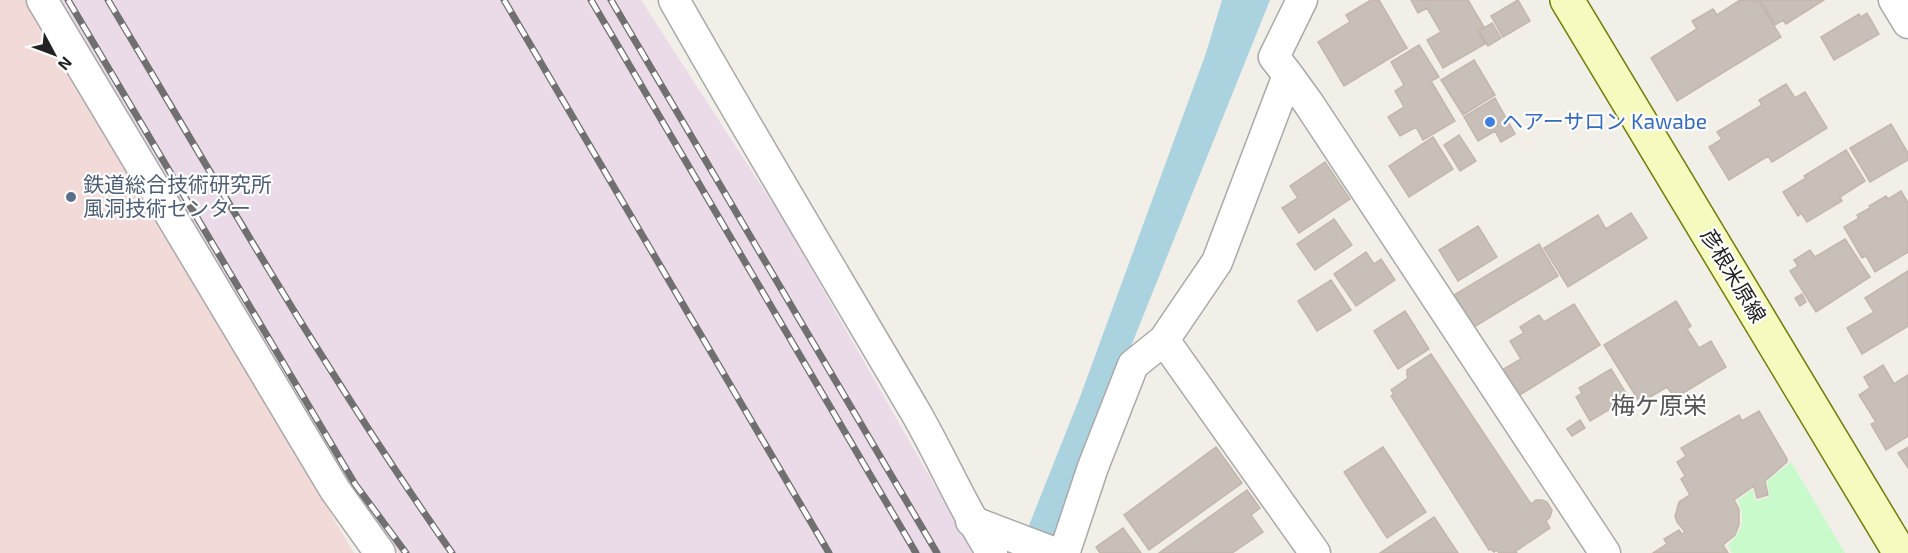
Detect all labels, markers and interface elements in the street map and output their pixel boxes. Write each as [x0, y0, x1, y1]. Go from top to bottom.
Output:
north arrow [24, 24, 84, 84]
text: N [55, 54, 77, 75]
place label: ヘアーサロン Kawabe [1502, 108, 1707, 133]
marker: ヘアーサロン Kawabe [1483, 115, 1497, 129]
place label: 鉄道総合技術研究所 風洞技術センター [83, 171, 272, 220]
marker: 鉄道総合技術研究所 風洞技術センター [64, 190, 78, 204]
street label: 彦根米原線 [1697, 224, 1772, 327]
district label: 梅ケ原栄 [1611, 390, 1707, 419]

